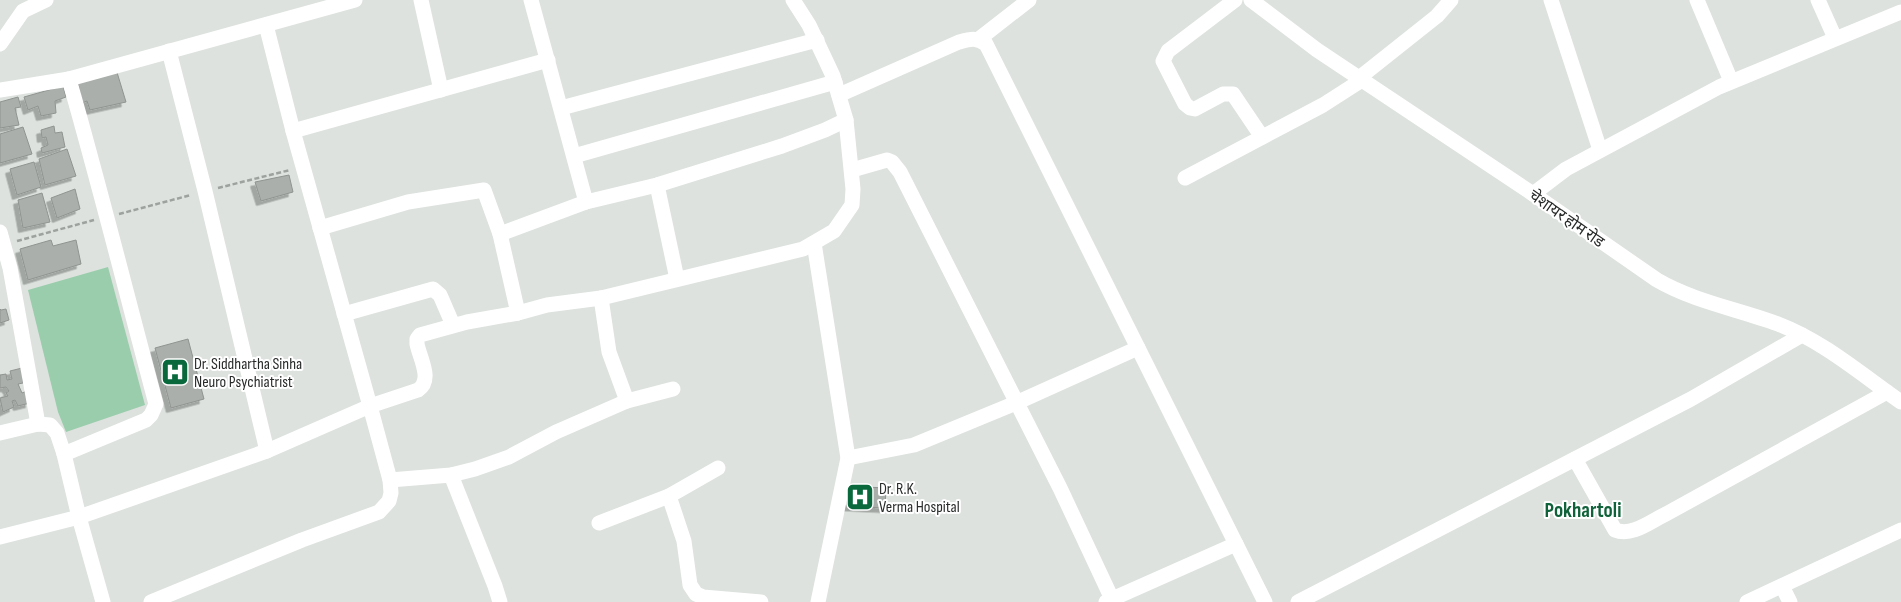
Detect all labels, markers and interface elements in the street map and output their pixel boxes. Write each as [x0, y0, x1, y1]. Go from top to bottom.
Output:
street label: चेशायर होम रोड [1525, 186, 1608, 252]
place label: Dr. Siddhartha Sinha Neuro Psychiatrist [194, 355, 302, 392]
hospital icon: Dr. Siddhartha Sinha Neuro Psychiatrist [160, 357, 190, 387]
place label: Dr. R.K. Verma Hospital [879, 480, 960, 517]
hospital icon: Dr. R.K. Verma Hospital [845, 482, 875, 512]
district label: Pokhartoli [1544, 498, 1622, 523]

